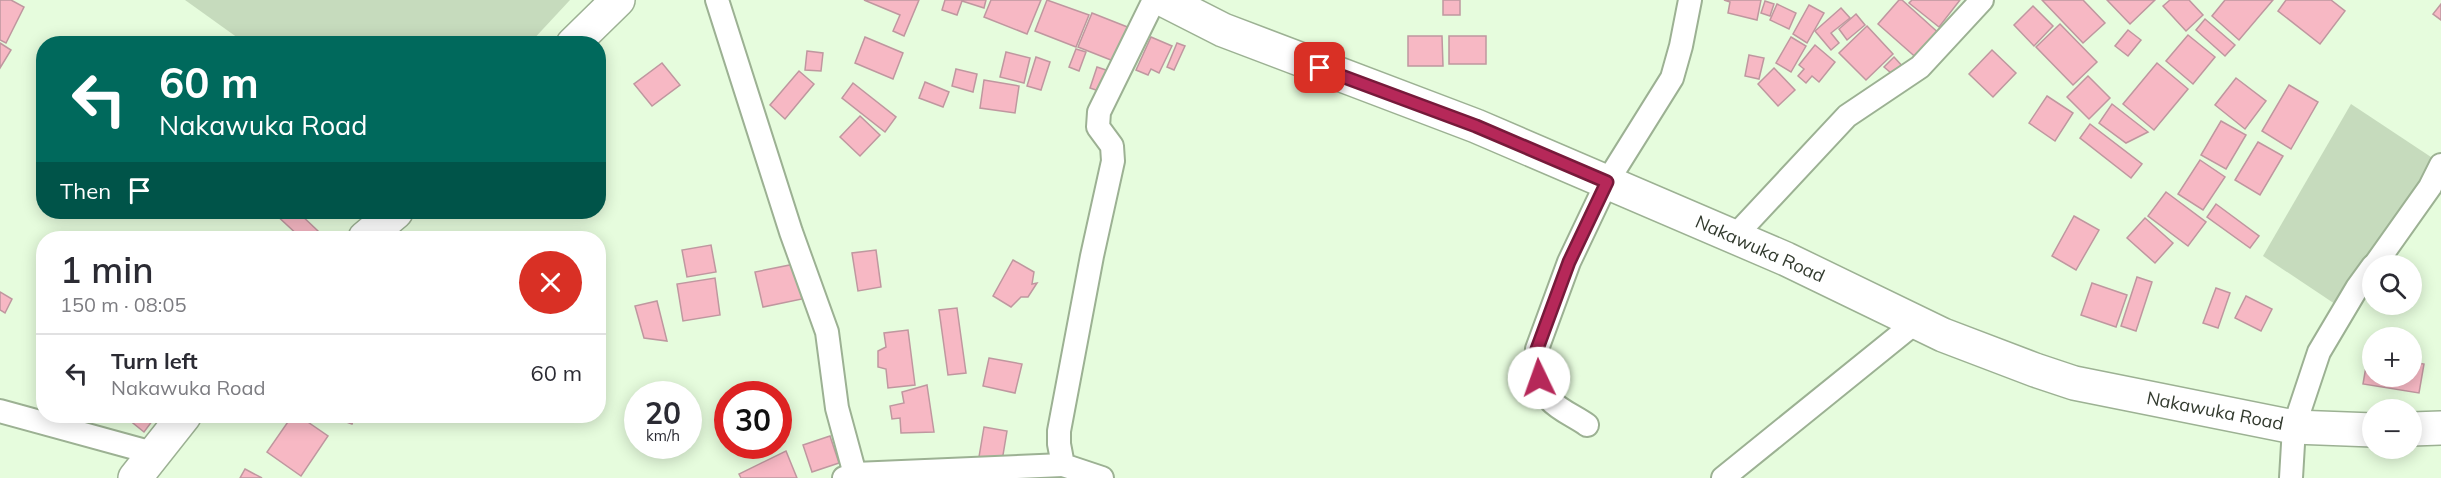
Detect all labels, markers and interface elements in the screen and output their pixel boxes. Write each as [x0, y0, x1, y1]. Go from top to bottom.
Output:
pin [1294, 42, 1345, 93]
icon: arrive [1303, 51, 1336, 84]
text: 60 m [159, 56, 259, 109]
icon: left [60, 60, 138, 138]
text: Nakawuka Road [159, 108, 367, 142]
icon: arrive [123, 174, 156, 207]
text: Then [60, 177, 111, 205]
street label: Nakawuka Road [1692, 210, 1828, 287]
text: 1 min [60, 247, 154, 292]
button: close [519, 251, 582, 314]
map controls [2362, 255, 2422, 459]
button: search [2362, 255, 2422, 315]
text: 150 m · 08:05 [60, 292, 186, 317]
button: + [2362, 327, 2422, 387]
position arrow [1507, 346, 1571, 410]
text: Turn left [111, 347, 198, 375]
icon: left [60, 357, 93, 390]
text: 60 m [531, 359, 582, 387]
text: Nakawuka Road [111, 375, 265, 400]
speed limit sign: 30 [714, 381, 792, 459]
street label: Nakawuka Road [2145, 386, 2286, 435]
text: 20 [645, 394, 681, 432]
button: − [2362, 399, 2422, 459]
text: km/h [646, 426, 680, 445]

